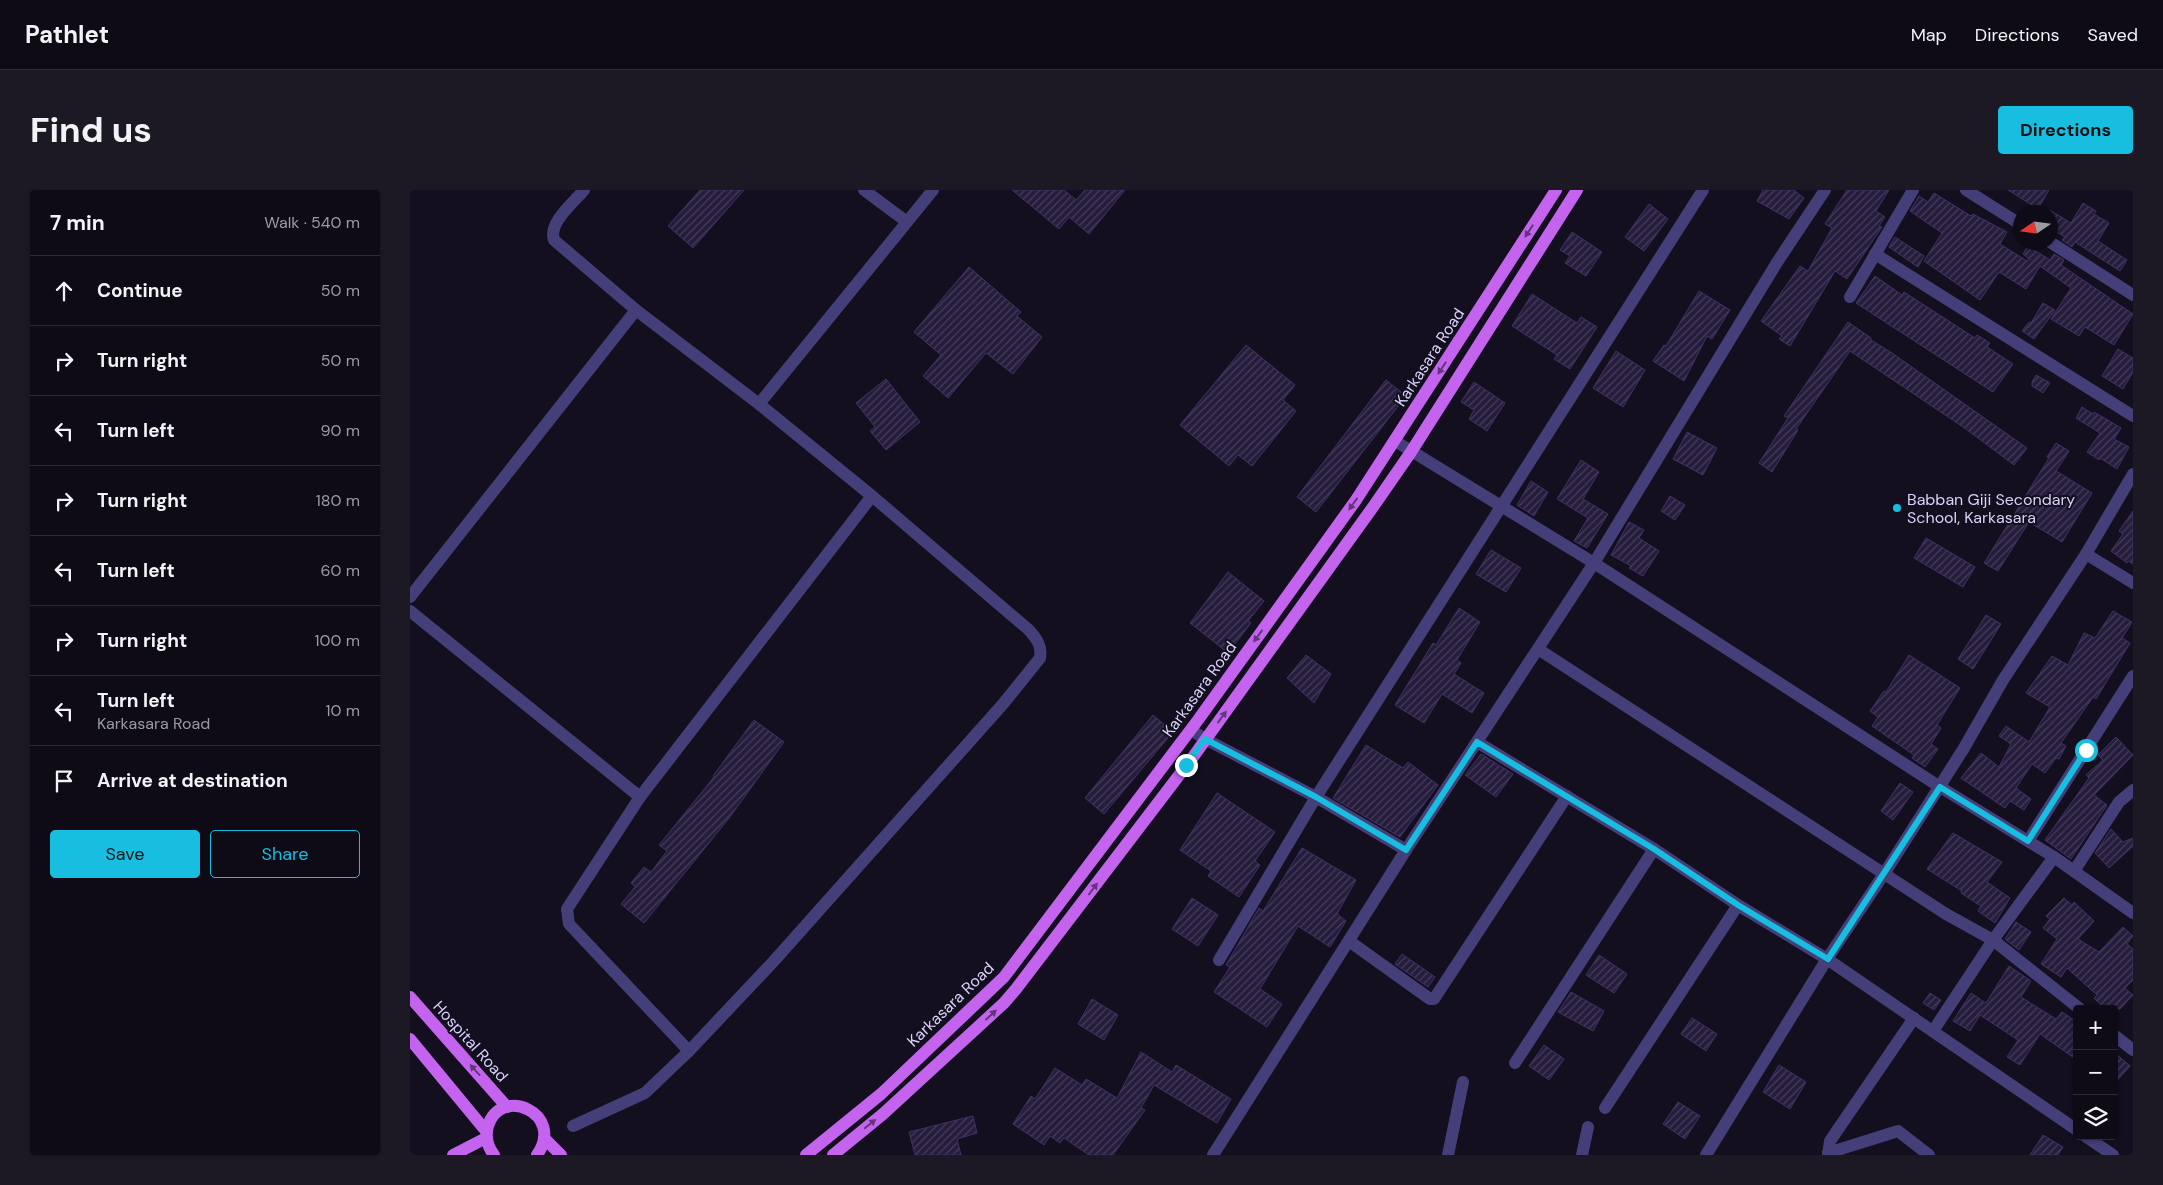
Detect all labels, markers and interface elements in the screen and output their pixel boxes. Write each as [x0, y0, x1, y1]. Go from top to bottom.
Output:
text: Pathlet [25, 19, 109, 50]
text: Map [1911, 23, 1947, 47]
text: Directions [1975, 23, 2060, 47]
text: Saved [2088, 23, 2138, 47]
button: Directions [1998, 106, 2133, 154]
text: Find us [30, 107, 152, 153]
north arrow [2013, 205, 2058, 250]
text: 7 min [50, 209, 105, 237]
text: Walk · 540 m [264, 212, 360, 233]
one-way arrow [1525, 224, 1534, 238]
icon: ahead [50, 277, 78, 305]
text: Continue [97, 278, 183, 303]
text: 50 m [321, 280, 360, 301]
street label: Karkasara Road [1390, 304, 1469, 410]
icon: right [50, 347, 78, 375]
text: Turn right [97, 348, 187, 373]
text: 50 m [321, 350, 360, 371]
one-way arrow [1437, 361, 1446, 375]
icon: left [50, 417, 78, 445]
text: Turn left [97, 418, 175, 443]
text: 90 m [320, 420, 360, 441]
icon: right [50, 487, 78, 515]
text: Turn right [97, 488, 187, 513]
place label: Babban Giji Secondary School, Karkasara [1907, 489, 2075, 528]
text: 180 m [316, 490, 360, 511]
one-way arrow [1348, 497, 1358, 511]
marker: Babban Giji Secondary School, Karkasara [1891, 502, 1903, 514]
icon: left [50, 557, 78, 585]
text: Turn left [97, 558, 175, 583]
text: 60 m [320, 560, 360, 581]
icon: right [50, 627, 78, 655]
text: Turn right [97, 628, 187, 653]
one-way arrow [1253, 629, 1263, 643]
text: 100 m [315, 630, 360, 651]
street label: Karkasara Road [1158, 637, 1241, 741]
text: Turn left [97, 688, 175, 713]
icon: left [50, 697, 78, 725]
text: 10 m [326, 700, 360, 721]
one-way arrow [1216, 711, 1227, 724]
text: Karkasara Road [97, 713, 210, 734]
route start [2075, 739, 2098, 762]
route end [1175, 754, 1198, 777]
icon: arrive [50, 767, 78, 795]
text: Arrive at destination [97, 768, 288, 793]
button: Save [50, 830, 200, 878]
button: Share [210, 830, 360, 878]
one-way arrow [1087, 883, 1098, 896]
street label: Karkasara Road [902, 957, 998, 1051]
street label: Hospital Road [429, 996, 513, 1086]
map controls [2073, 1005, 2118, 1140]
button: + [2073, 1005, 2118, 1050]
one-way arrow [985, 1009, 997, 1021]
button: − [2073, 1050, 2118, 1095]
one-way arrow [469, 1065, 481, 1077]
button: layers [2073, 1095, 2118, 1140]
one-way arrow [864, 1119, 877, 1130]

